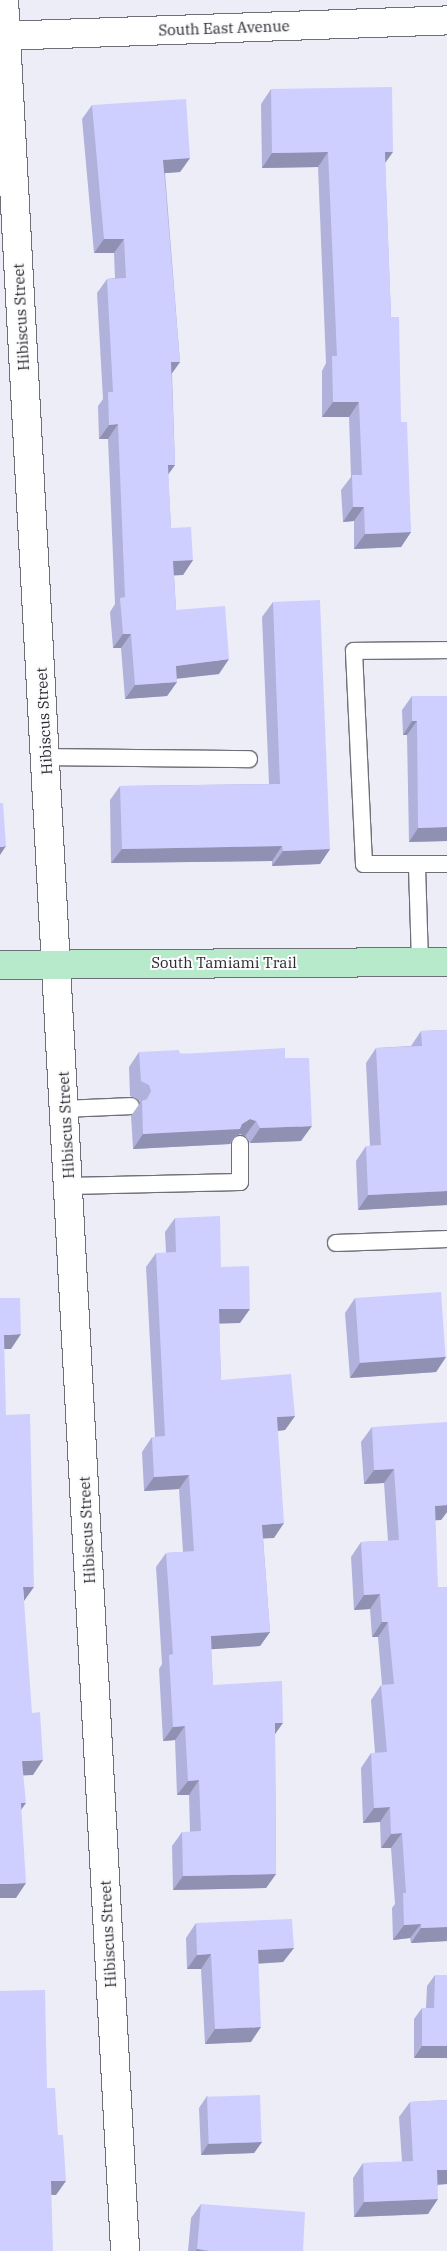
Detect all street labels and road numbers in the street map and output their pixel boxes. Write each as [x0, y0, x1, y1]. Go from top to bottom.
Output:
street label: South East Avenue [158, 17, 290, 39]
street label: Hibiscus Street [9, 263, 33, 371]
street label: Hibiscus Street [32, 667, 56, 775]
street label: South Tamiami Trail [151, 954, 297, 972]
street label: Hibiscus Street [54, 1071, 78, 1179]
street label: Hibiscus Street [75, 1476, 99, 1584]
street label: Hibiscus Street [96, 1880, 120, 1988]

